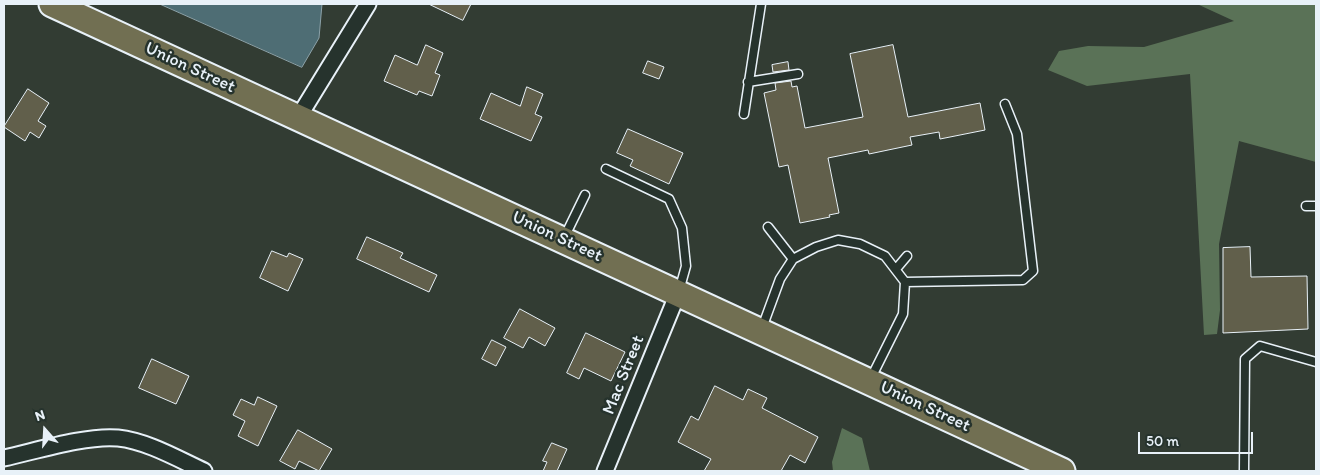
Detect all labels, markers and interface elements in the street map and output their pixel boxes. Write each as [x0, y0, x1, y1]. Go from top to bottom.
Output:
street label: Union Street [141, 38, 239, 98]
street label: Union Street [508, 207, 606, 267]
street label: Mac Street [598, 332, 650, 418]
street label: Union Street [876, 377, 974, 437]
north arrow [20, 405, 70, 455]
text: N [33, 406, 47, 425]
scale bar [1140, 422, 1255, 454]
text: 50 m [1146, 432, 1179, 450]

